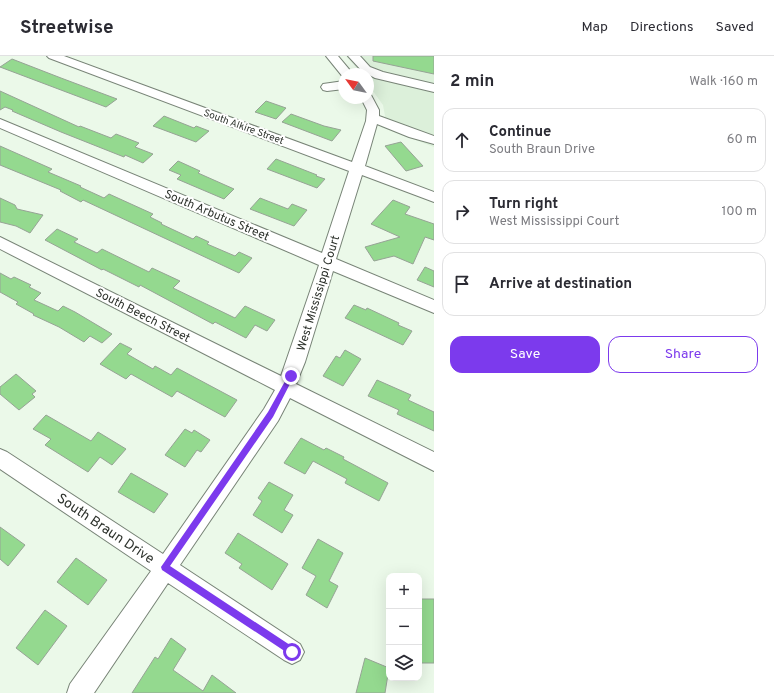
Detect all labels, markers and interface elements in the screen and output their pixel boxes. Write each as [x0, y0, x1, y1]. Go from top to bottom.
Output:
text: Streetwise [20, 16, 113, 40]
text: Map [582, 19, 608, 36]
text: Directions [630, 19, 694, 36]
text: Saved [716, 19, 754, 36]
north arrow [338, 68, 374, 104]
text: 2 min [450, 71, 494, 93]
text: Walk · 160 m [689, 74, 758, 90]
street label: South Alkire Street [202, 107, 286, 148]
text: Continue [489, 123, 551, 142]
icon: ahead [451, 129, 473, 151]
text: 60 m [727, 132, 757, 148]
text: South Braun Drive [489, 142, 595, 158]
street label: South Arbutus Street [162, 187, 272, 245]
text: Turn right [489, 195, 558, 214]
icon: right [451, 201, 473, 223]
text: 100 m [721, 204, 757, 220]
text: West Mississippi Court [489, 214, 620, 230]
street label: West Mississippi Court [294, 233, 344, 353]
icon: arrive [451, 273, 473, 295]
text: Arrive at destination [489, 275, 632, 294]
street label: South Beech Street [92, 285, 193, 347]
button: Save [450, 336, 600, 373]
button: Share [608, 336, 758, 373]
route end [282, 367, 300, 385]
street label: South Braun Drive [53, 490, 157, 568]
map controls [386, 573, 422, 681]
button: + [386, 573, 422, 609]
button: − [386, 609, 422, 645]
route start [283, 643, 301, 661]
button: layers [386, 645, 422, 681]

